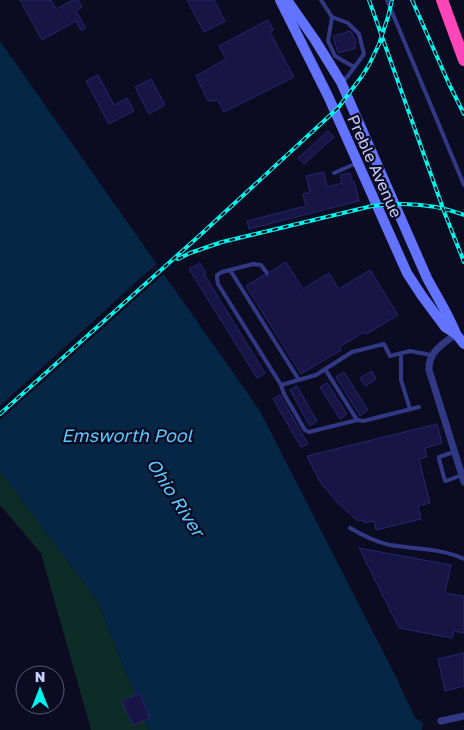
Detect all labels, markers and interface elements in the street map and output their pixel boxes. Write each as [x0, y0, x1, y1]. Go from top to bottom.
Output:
street label: Preble Avenue [343, 112, 407, 220]
water label: Emsworth Pool [62, 424, 194, 446]
water label: Ohio River [143, 454, 211, 543]
north arrow [15, 665, 65, 715]
text: N [35, 668, 45, 685]

